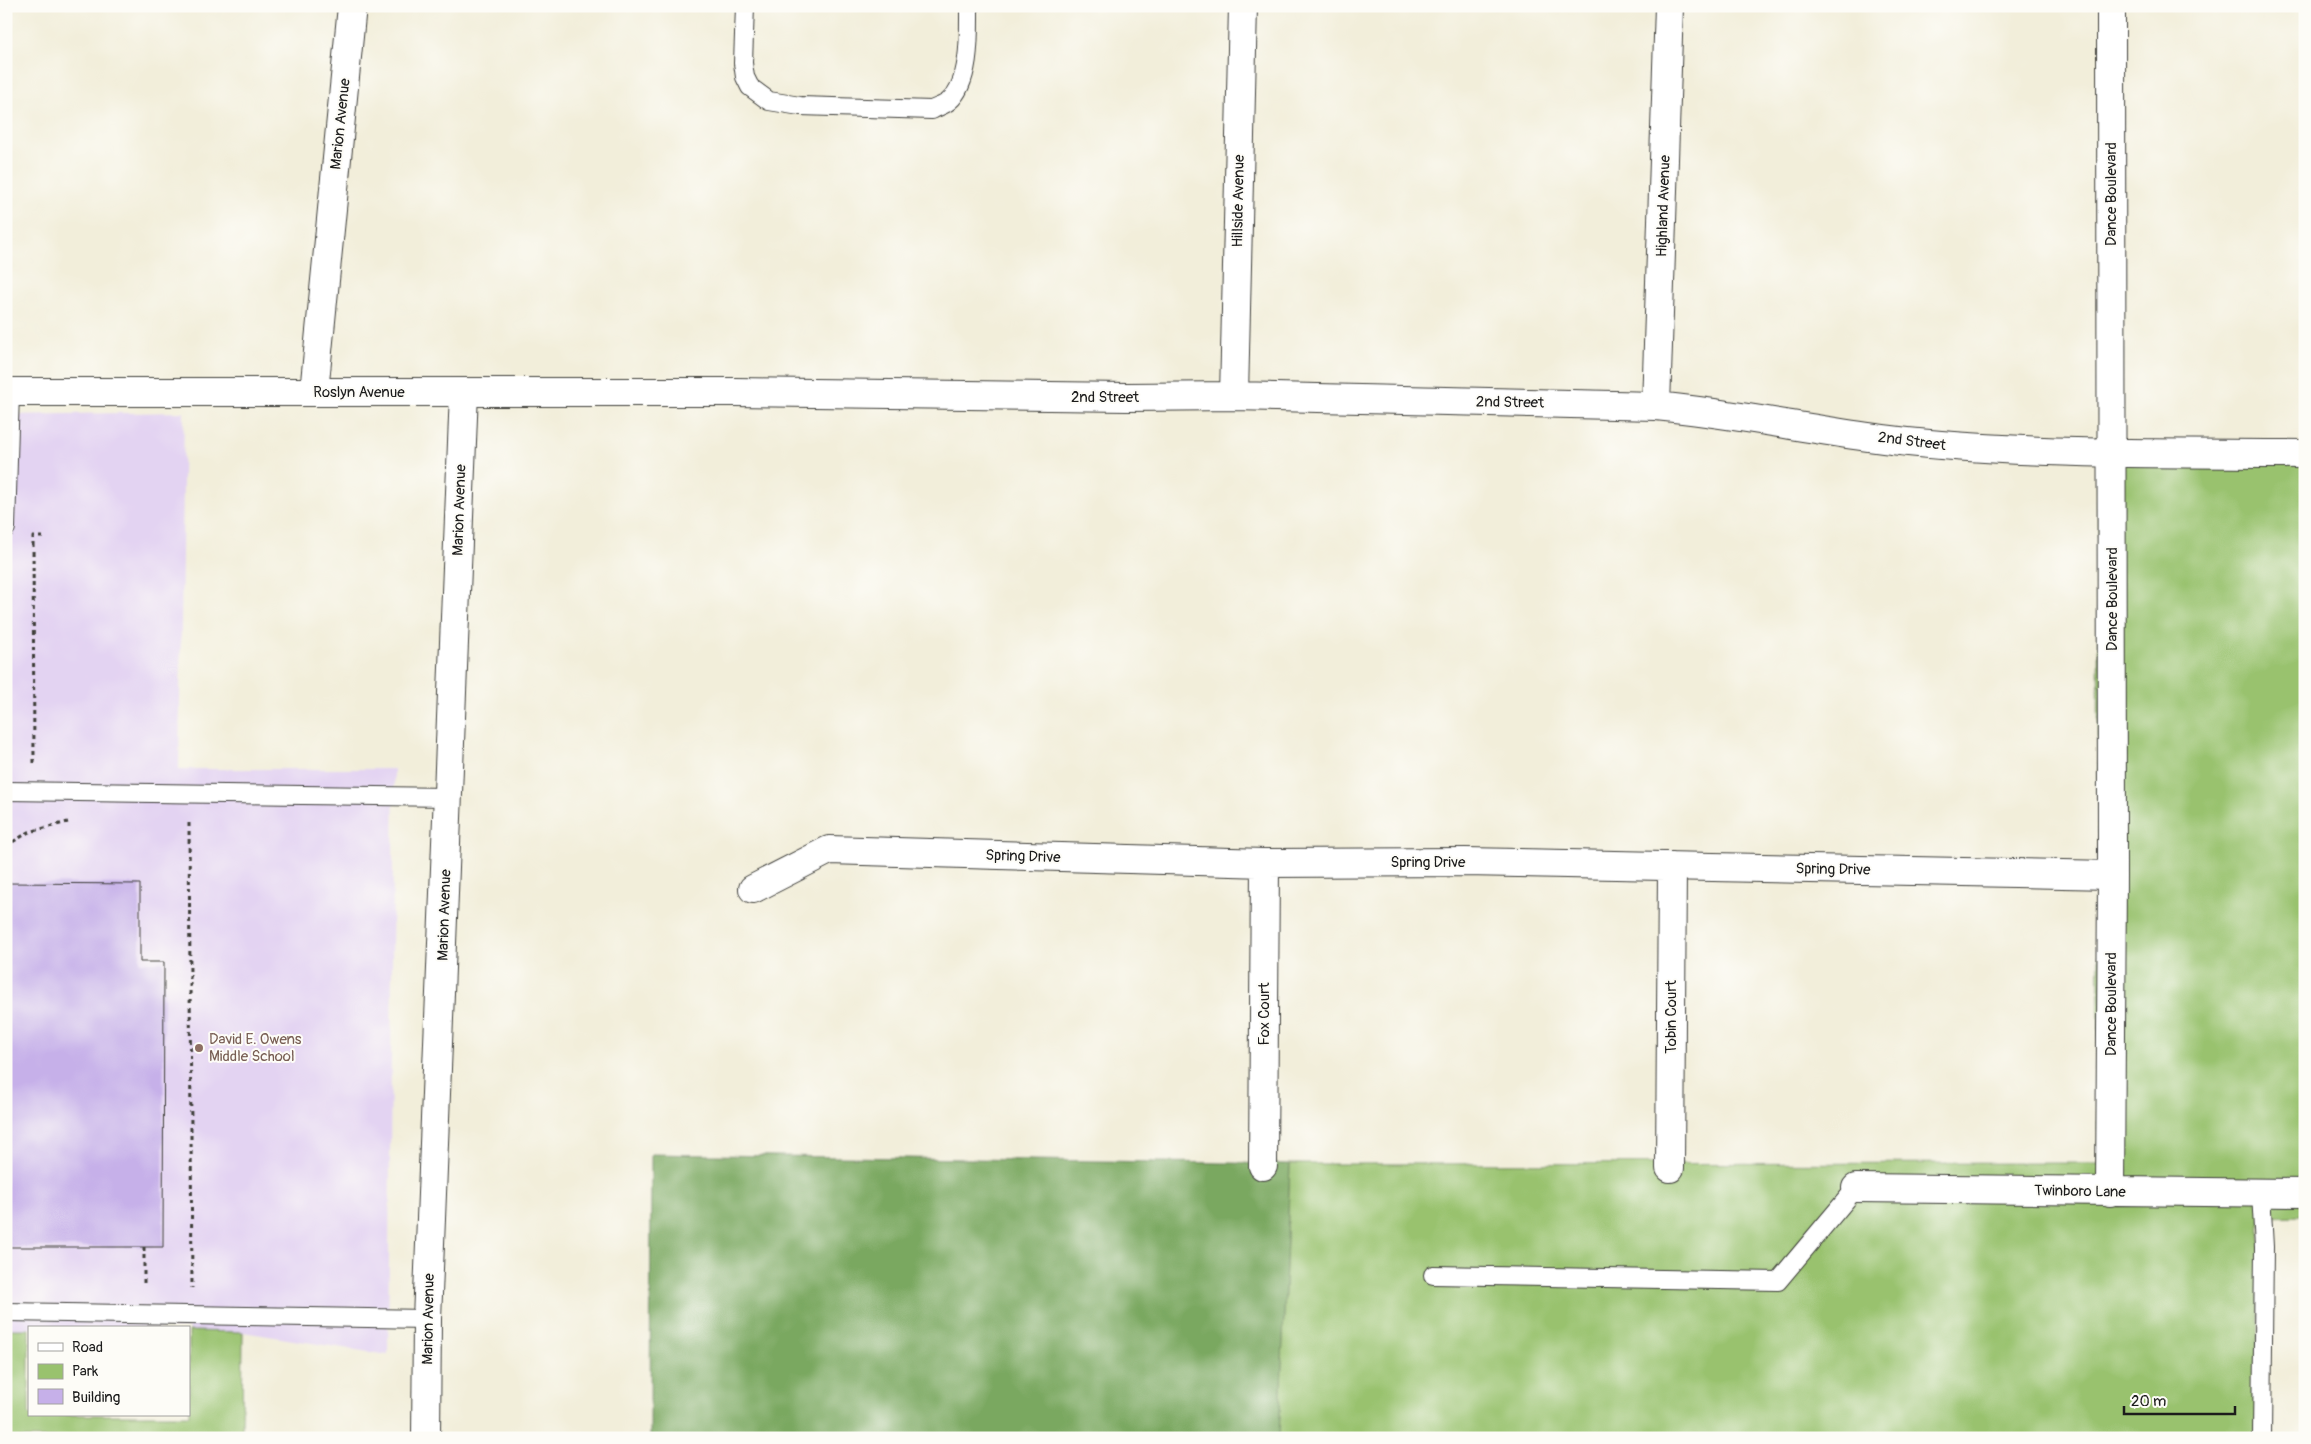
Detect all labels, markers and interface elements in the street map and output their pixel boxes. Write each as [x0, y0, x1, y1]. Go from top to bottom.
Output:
street label: Marion Avenue [326, 77, 355, 171]
street label: Dance Boulevard [2102, 142, 2121, 246]
street label: Hillside Avenue [1228, 154, 1249, 248]
street label: Highland Avenue [1652, 154, 1675, 257]
street label: Roslyn Avenue [313, 383, 405, 402]
street label: 2nd Street [1071, 388, 1140, 407]
street label: 2nd Street [1476, 392, 1545, 413]
street label: 2nd Street [1877, 428, 1948, 455]
street label: Marion Avenue [448, 463, 471, 556]
street label: Dance Boulevard [2103, 547, 2122, 651]
street label: Spring Drive [985, 846, 1061, 867]
street label: Spring Drive [1390, 853, 1466, 872]
street label: Spring Drive [1795, 859, 1871, 880]
street label: Marion Avenue [433, 868, 456, 961]
street label: Dance Boulevard [2102, 952, 2121, 1056]
street label: Tobin Court [1662, 979, 1681, 1054]
street label: Fox Court [1255, 981, 1274, 1046]
place label: David E. Owens Middle School [209, 1030, 302, 1066]
marker: David E. Owens Middle School [193, 1042, 205, 1054]
street label: Twinboro Lane [2034, 1181, 2127, 1202]
street label: Marion Avenue [418, 1272, 439, 1365]
legend [28, 1326, 190, 1416]
text: Road [72, 1338, 103, 1357]
text: Park [72, 1362, 99, 1381]
scale bar [2124, 1384, 2235, 1416]
text: Building [72, 1388, 120, 1407]
text: 20 m [2131, 1392, 2166, 1411]

